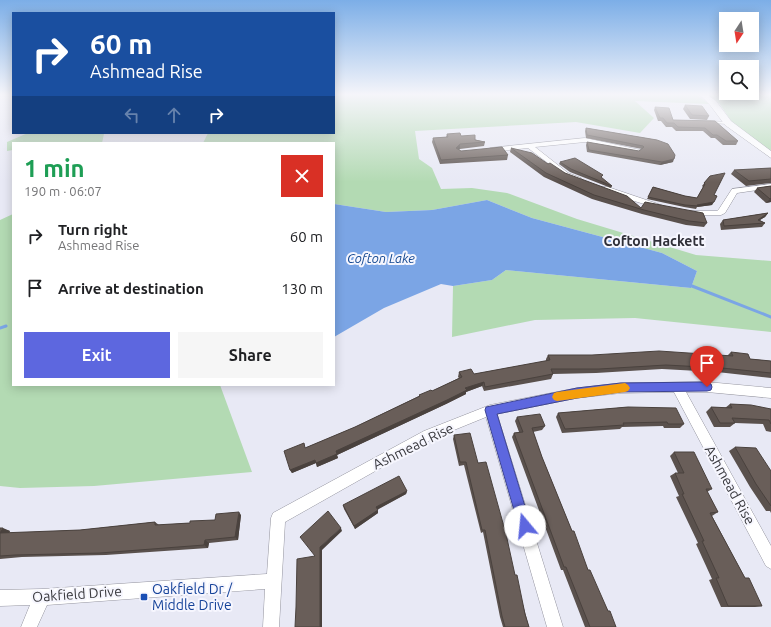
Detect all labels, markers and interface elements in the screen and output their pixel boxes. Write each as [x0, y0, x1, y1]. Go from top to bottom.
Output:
north arrow [719, 12, 759, 52]
map controls [719, 12, 759, 100]
icon: right [24, 28, 76, 80]
text: 60 m [90, 28, 152, 59]
button: search [719, 60, 759, 100]
text: Ashmead Rise [90, 61, 203, 81]
icon: left [121, 104, 143, 126]
icon: ahead [163, 104, 185, 126]
icon: right [205, 104, 227, 126]
text: 1 min [24, 155, 85, 182]
button: close [281, 155, 323, 197]
text: 190 m · 06:07 [24, 184, 102, 198]
text: Turn right [58, 221, 128, 238]
icon: right [24, 225, 46, 247]
text: 60 m [290, 228, 323, 245]
district label: Cofton Hackett [604, 233, 704, 249]
text: Ashmead Rise [58, 238, 139, 252]
water label: Cofton Lake [347, 251, 415, 266]
icon: arrive [24, 277, 46, 299]
text: Arrive at destination [58, 280, 204, 297]
text: 130 m [281, 280, 323, 297]
button: Exit [24, 332, 170, 378]
button: Share [178, 332, 323, 378]
pin [690, 346, 724, 387]
icon: arrive [696, 352, 718, 374]
street label: Ashmead Rise [370, 420, 456, 472]
street label: Ashmead Rise [702, 443, 758, 527]
position arrow [504, 505, 546, 547]
place label: Oakfield Dr / Middle Drive [152, 581, 233, 613]
street label: Oakfield Drive [32, 583, 122, 605]
marker: Oakfield Dr / Middle Drive [139, 592, 149, 602]

